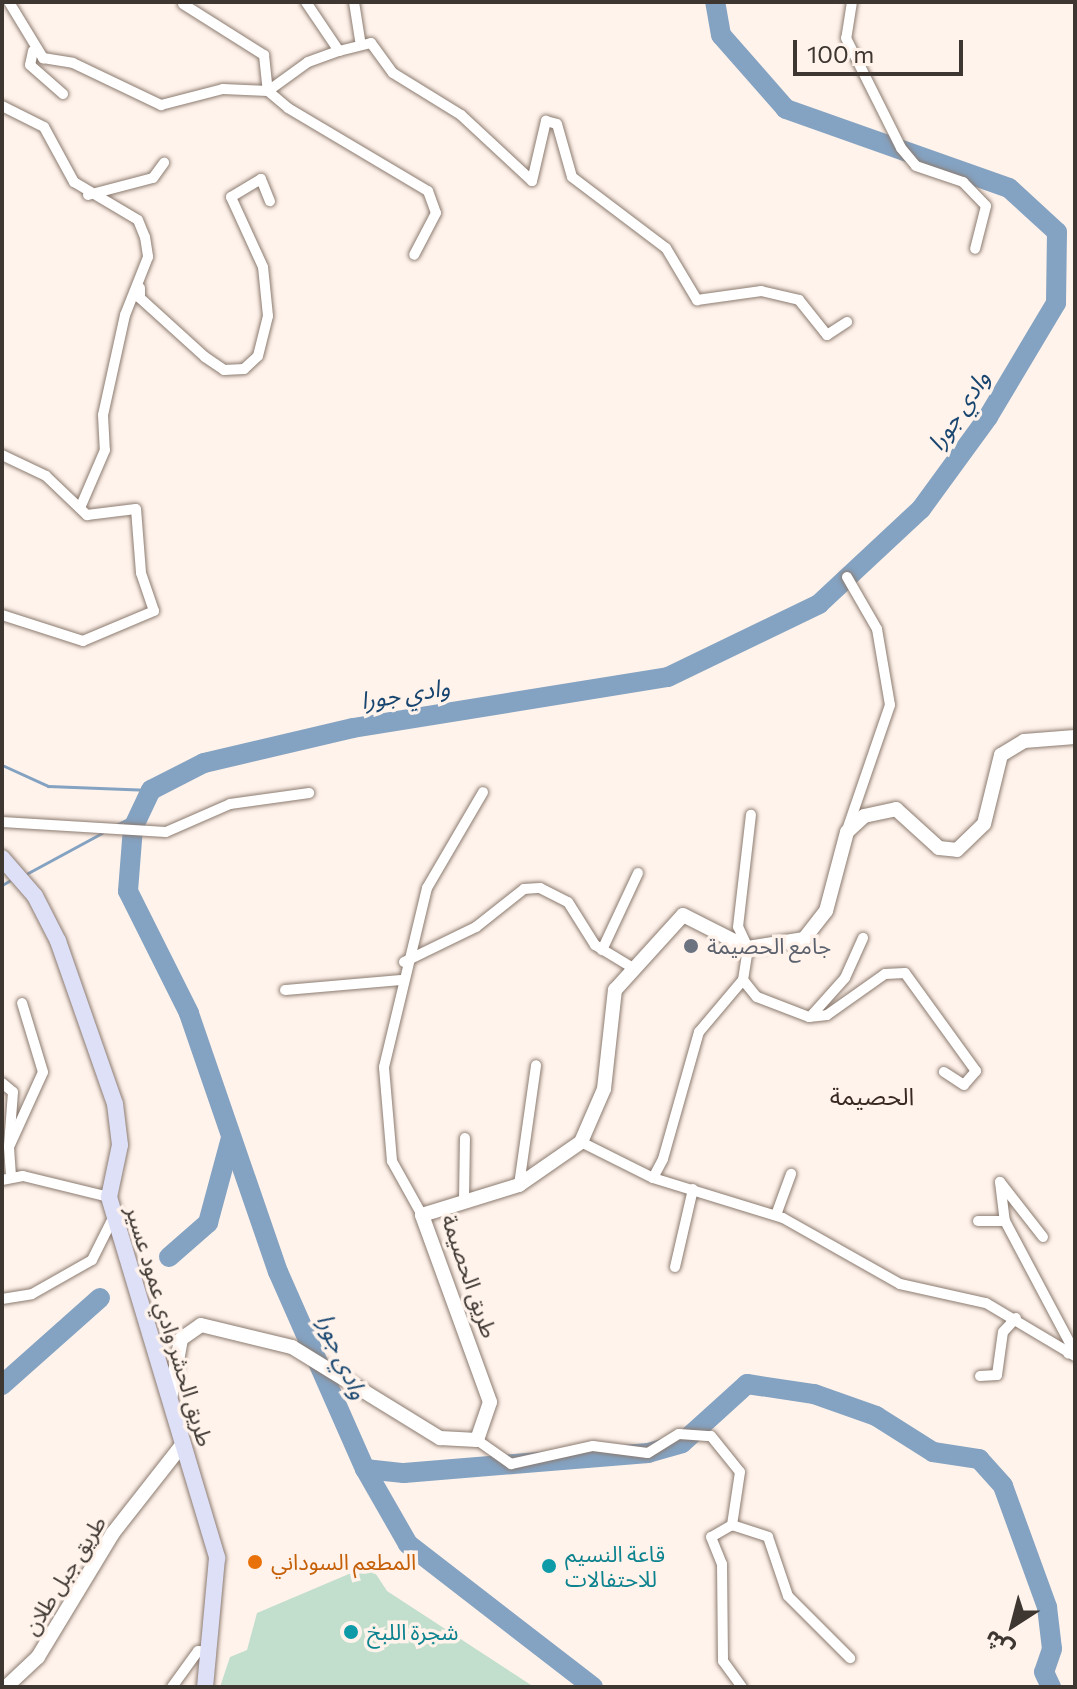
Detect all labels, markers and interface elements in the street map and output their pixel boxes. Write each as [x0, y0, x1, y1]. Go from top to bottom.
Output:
scale bar [797, 24, 967, 74]
text: 100 m [807, 39, 874, 68]
water label: وادي جورا [921, 365, 995, 455]
water label: وادي جورا [358, 672, 452, 714]
place label: جامع الحصيمة [707, 933, 831, 959]
marker: جامع الحصيمة [682, 937, 700, 955]
district label: الحصيمة [830, 1082, 914, 1110]
street label: طريق الحشر وادي عمود عسير [121, 1203, 219, 1449]
street label: طريق الحصيمة [437, 1211, 503, 1341]
water label: وادي جورا [312, 1309, 374, 1403]
street label: طريق جبل طلان [17, 1511, 111, 1639]
place label: قاعة النسيم للاحتفالات [565, 1540, 665, 1592]
place label: المطعم السوداني [271, 1549, 416, 1575]
marker: المطعم السوداني [246, 1553, 264, 1571]
marker: قاعة النسيم للاحتفالات [540, 1557, 558, 1575]
north arrow [973, 1585, 1053, 1665]
place label: شجرة اللبخ [367, 1619, 459, 1645]
marker: شجرة اللبخ [342, 1623, 360, 1641]
text: ش [978, 1625, 1019, 1665]

